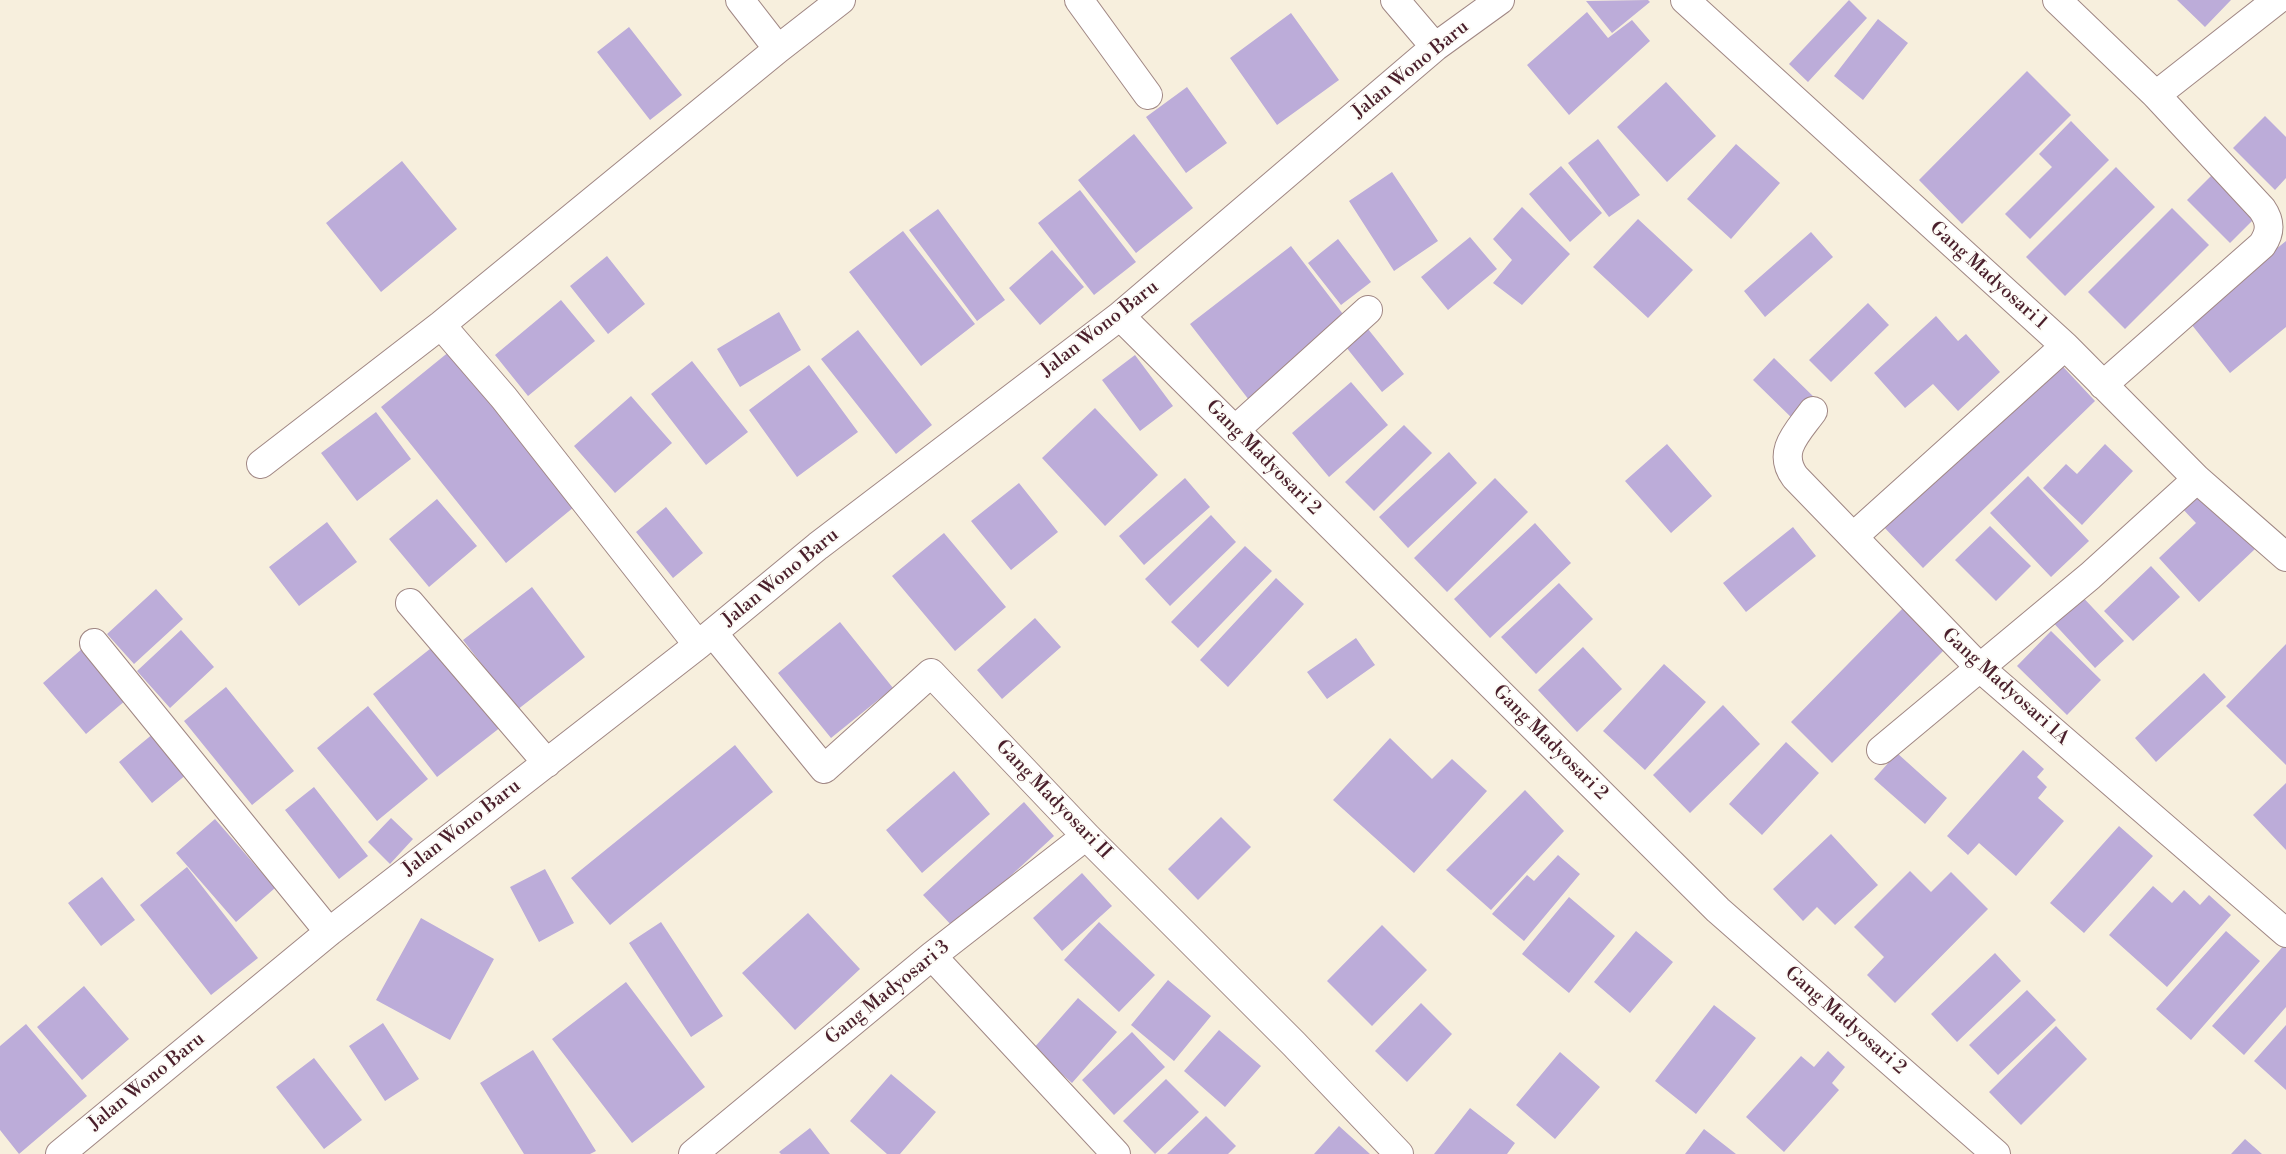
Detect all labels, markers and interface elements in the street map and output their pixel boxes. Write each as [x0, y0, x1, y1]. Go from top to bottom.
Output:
street label: Jalan Wono Baru [1348, 16, 1474, 124]
street label: Gang Madyosari 1 [1924, 217, 2052, 335]
street label: Jalan Wono Baru [1037, 276, 1163, 382]
street label: Gang Madyosari 2 [1201, 396, 1325, 520]
street label: Jalan Wono Baru [718, 524, 844, 632]
street label: Gang Madyosari 1A [1937, 624, 2073, 750]
street label: Gang Madyosari 2 [1488, 681, 1612, 805]
street label: Gang Madyosari II [990, 736, 1116, 864]
street label: Jalan Wono Baru [399, 775, 525, 881]
street label: Gang Madyosari 3 [821, 936, 955, 1050]
street label: Gang Madyosari 2 [1780, 962, 1910, 1080]
street label: Jalan Wono Baru [84, 1028, 210, 1136]

